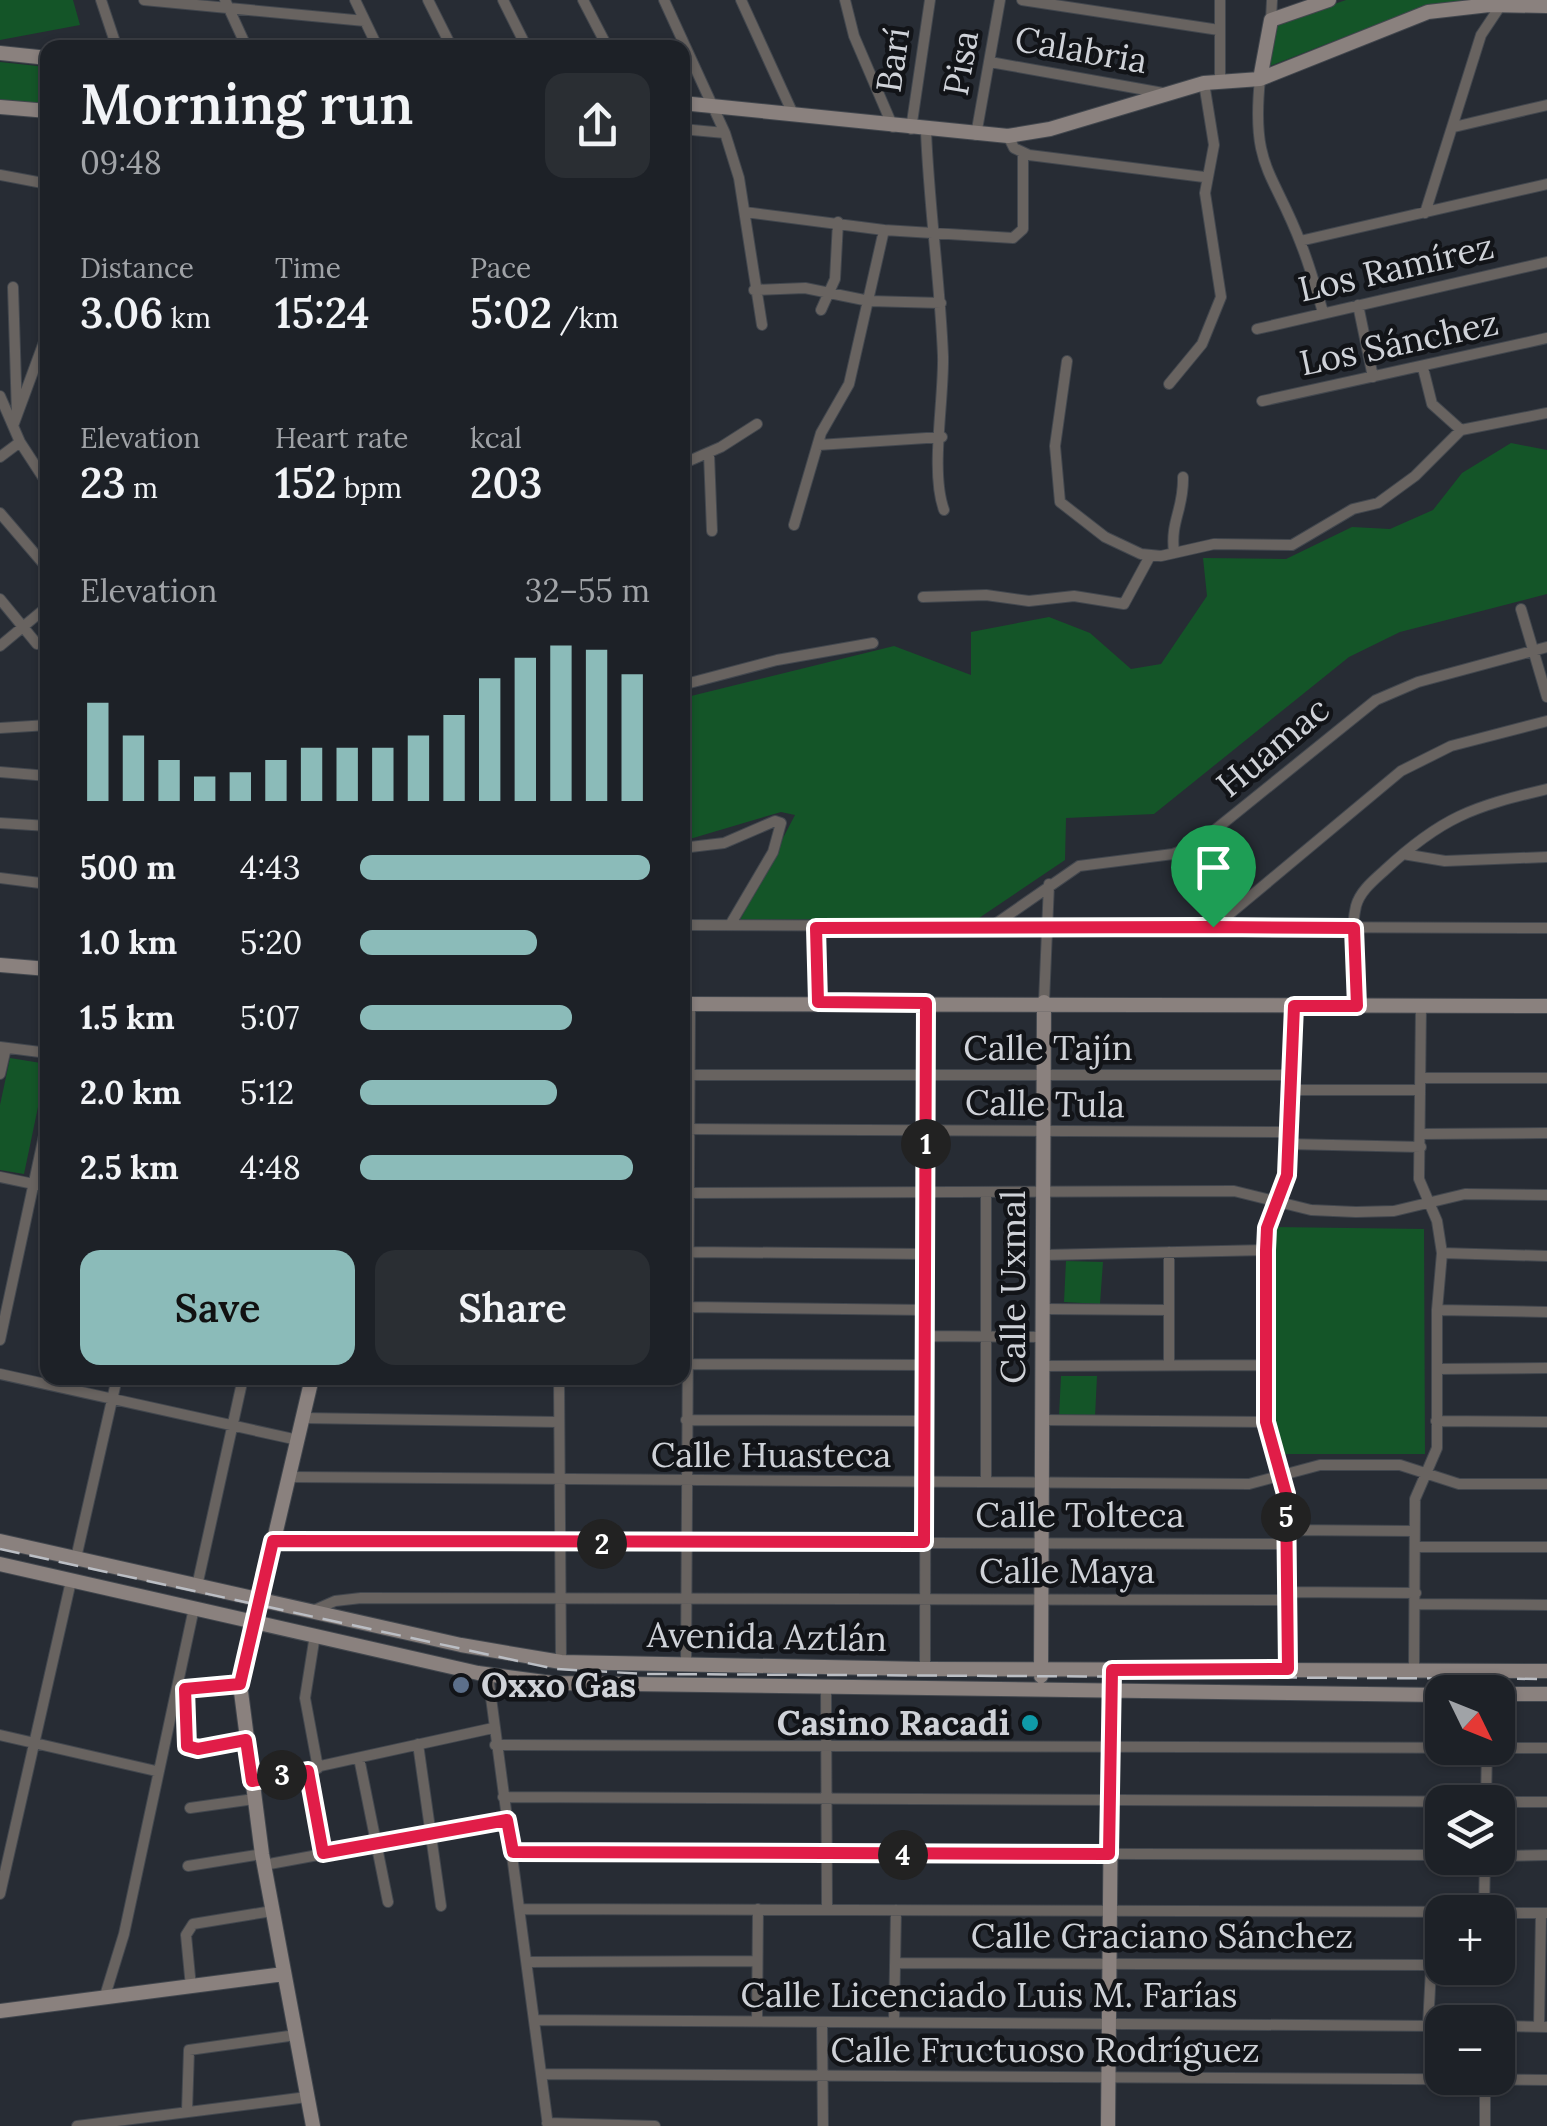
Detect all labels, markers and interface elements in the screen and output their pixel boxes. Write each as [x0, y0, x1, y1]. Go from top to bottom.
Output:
street label: Calabria [1011, 16, 1151, 83]
street label: Barí [866, 25, 919, 95]
street label: Pisa [933, 27, 988, 99]
text: Morning run [80, 69, 413, 139]
button: share [545, 73, 650, 178]
text: 09:48 [80, 142, 162, 183]
street label: Los Ramírez [1294, 223, 1498, 312]
text: Distance [80, 250, 194, 286]
text: Time [275, 250, 341, 286]
text: Pace [470, 250, 531, 286]
text: 3.06 [80, 286, 164, 340]
text: 15:24 [275, 286, 370, 340]
text: 5:02 [470, 286, 552, 340]
text: km [164, 300, 211, 336]
text: /km [552, 300, 619, 336]
street label: Los Sánchez [1296, 300, 1502, 385]
text: Elevation [80, 420, 200, 456]
text: Heart rate [275, 420, 409, 456]
text: kcal [470, 420, 522, 456]
text: 23 [80, 456, 126, 510]
text: 152 [275, 456, 337, 510]
text: 203 [470, 456, 542, 510]
text: m [126, 470, 158, 506]
text: bpm [337, 470, 402, 506]
text: Elevation [80, 570, 217, 611]
text: 32–55 m [525, 570, 650, 611]
street label: Huamac [1207, 686, 1338, 807]
pin [1171, 825, 1256, 928]
icon: arrive [1186, 840, 1241, 895]
text: 500 m [80, 847, 176, 888]
text: 4:43 [240, 847, 301, 888]
text: 1.0 km [80, 922, 177, 963]
text: 5:20 [240, 922, 303, 963]
text: 1.5 km [80, 997, 175, 1038]
text: 5:07 [240, 997, 299, 1038]
street label: Calle Tajín [963, 1025, 1133, 1070]
text: 2.0 km [80, 1072, 181, 1113]
text: 5:12 [240, 1072, 294, 1113]
street label: Calle Tula [965, 1080, 1125, 1127]
pin: 1 [901, 1119, 951, 1169]
text: 1 [920, 1126, 932, 1162]
text: 2.5 km [80, 1147, 179, 1188]
text: 4:48 [240, 1147, 301, 1188]
street label: Calle Uxmal [990, 1190, 1035, 1384]
button: Save [80, 1250, 355, 1365]
button: Share [375, 1250, 650, 1365]
street label: Calle Huasteca [651, 1432, 891, 1477]
street label: Calle Tolteca [975, 1492, 1185, 1537]
pin: 5 [1261, 1492, 1311, 1542]
text: 5 [1278, 1499, 1294, 1535]
pin: 2 [577, 1519, 627, 1569]
text: 2 [595, 1526, 609, 1562]
street label: Calle Maya [979, 1548, 1155, 1593]
street label: Avenida Aztlán [646, 1612, 887, 1661]
place label: Oxxo Gas [481, 1662, 636, 1707]
marker: Oxxo Gas [450, 1674, 472, 1696]
north arrow [1425, 1675, 1515, 1765]
map controls [1425, 1675, 1515, 2095]
place label: Casino Racadi [777, 1700, 1010, 1745]
marker: Casino Racadi [1019, 1712, 1041, 1734]
pin: 3 [257, 1750, 307, 1800]
text: 3 [274, 1757, 290, 1793]
button: layers [1425, 1785, 1515, 1875]
pin: 4 [878, 1830, 928, 1880]
text: 4 [895, 1837, 911, 1873]
button: + [1425, 1895, 1515, 1985]
street label: Calle Graciano Sánchez [971, 1913, 1353, 1958]
street label: Calle Licenciado Luis M. Farías [740, 1972, 1238, 2017]
button: − [1425, 2005, 1515, 2095]
street label: Calle Fructuoso Rodríguez [830, 2027, 1260, 2072]

